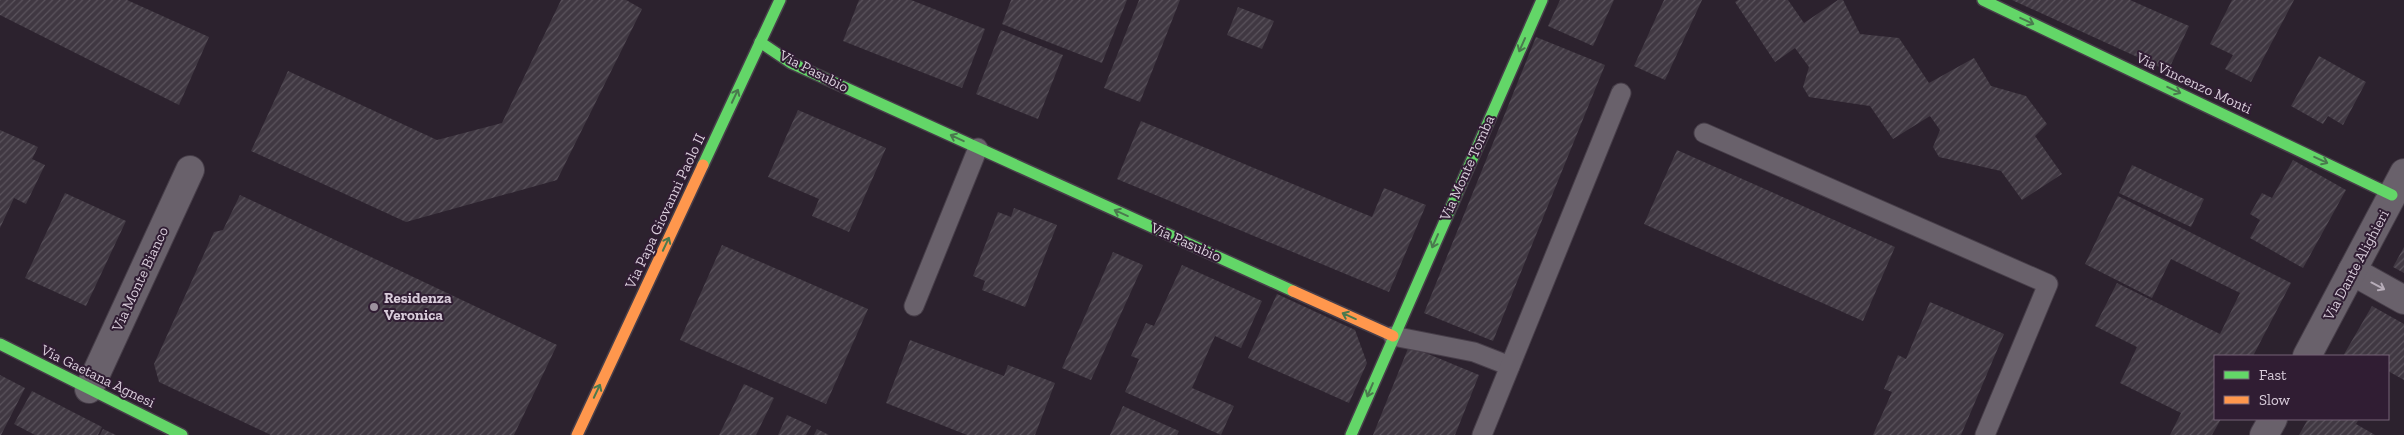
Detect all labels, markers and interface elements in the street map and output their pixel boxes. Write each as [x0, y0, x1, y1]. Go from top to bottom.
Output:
one-way arrow [2019, 17, 2034, 26]
one-way arrow [1517, 37, 1527, 52]
street label: Via Pasubio [776, 46, 852, 96]
street label: Via Vincenzo Monti [2132, 48, 2255, 118]
one-way arrow [2166, 86, 2181, 96]
one-way arrow [730, 89, 740, 104]
street label: Via Monte Tomba [1435, 113, 1498, 224]
street label: Via Papa Giovanni Paolo II [621, 131, 709, 292]
one-way arrow [950, 133, 965, 143]
one-way arrow [2313, 155, 2328, 165]
one-way arrow [1114, 207, 1129, 217]
street label: Via Dante Alighieri [2319, 207, 2393, 324]
street label: Via Pasubio [1147, 218, 1224, 266]
street label: Via Monte Bianco [107, 224, 172, 335]
one-way arrow [1430, 233, 1439, 248]
one-way arrow [661, 236, 671, 251]
one-way arrow [2370, 281, 2385, 291]
place label: Residenza Veronica [384, 289, 452, 324]
marker: Residenza Veronica [368, 301, 380, 313]
one-way arrow [1342, 310, 1357, 320]
street label: Via Gaetana Agnesi [37, 340, 158, 411]
legend [2214, 355, 2389, 420]
text: Fast [2259, 366, 2287, 384]
one-way arrow [1365, 382, 1374, 397]
one-way arrow [593, 384, 603, 399]
text: Slow [2259, 391, 2291, 409]

